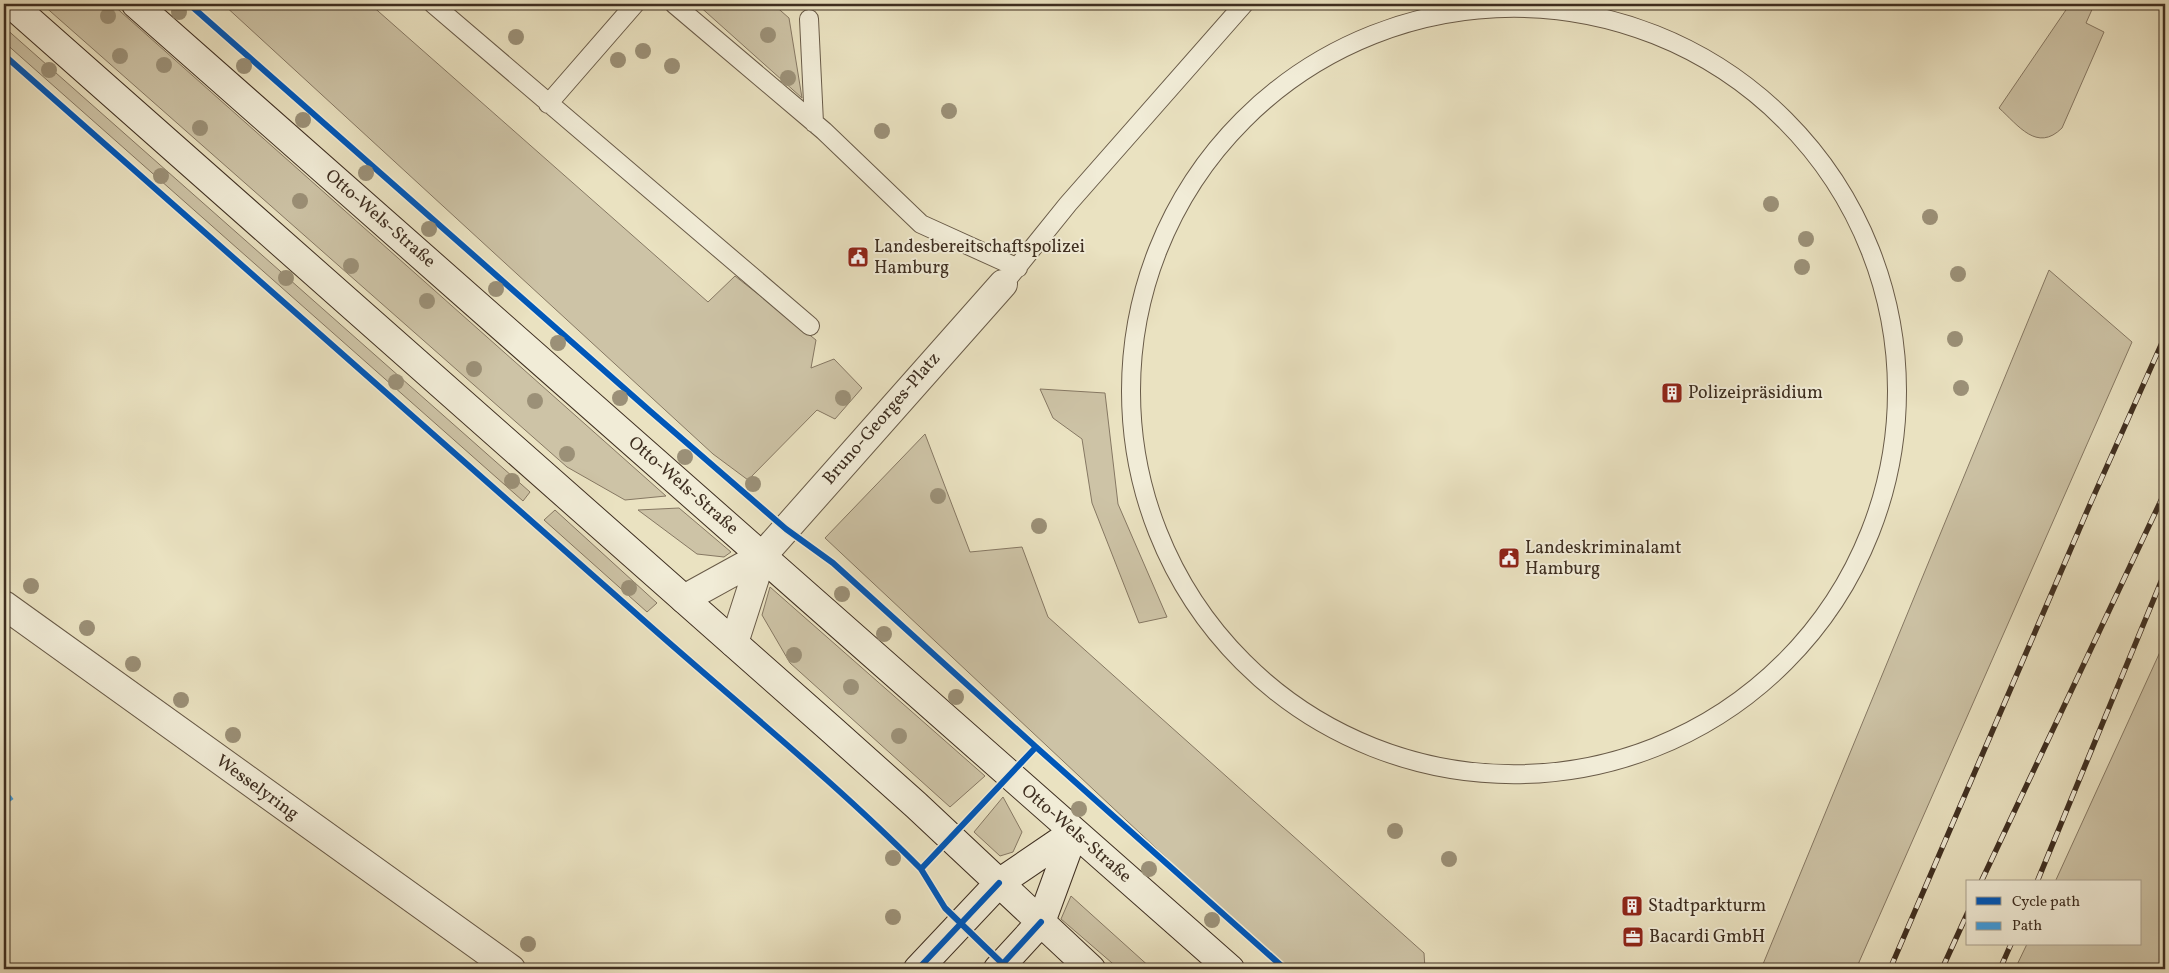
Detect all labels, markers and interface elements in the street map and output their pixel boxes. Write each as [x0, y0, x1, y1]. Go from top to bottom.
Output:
street label: Otto-Wels-Straße [319, 164, 441, 274]
place label: Landesbereitschaftspolizei Hamburg [874, 235, 1085, 281]
public building icon: Landesbereitschaftspolizei Hamburg [846, 245, 870, 269]
street label: Bruno-Georges-Platz [817, 347, 947, 491]
building icon: Polizeipräsidium [1660, 381, 1684, 405]
place label: Polizeipräsidium [1688, 381, 1823, 406]
street label: Otto-Wels-Straße [622, 431, 744, 541]
place label: Landeskriminalamt Hamburg [1525, 536, 1682, 582]
public building icon: Landeskriminalamt Hamburg [1497, 546, 1521, 570]
street label: Wesselyring [210, 749, 304, 827]
street label: Otto-Wels-Straße [1015, 779, 1137, 889]
legend [1966, 880, 2142, 946]
text: Cycle path [2012, 892, 2080, 913]
building icon: Stadtparkturm [1620, 894, 1644, 918]
place label: Stadtparkturm [1648, 894, 1766, 919]
text: Path [2012, 916, 2042, 937]
office icon: Bacardi GmbH [1621, 925, 1645, 949]
place label: Bacardi GmbH [1649, 925, 1765, 950]

